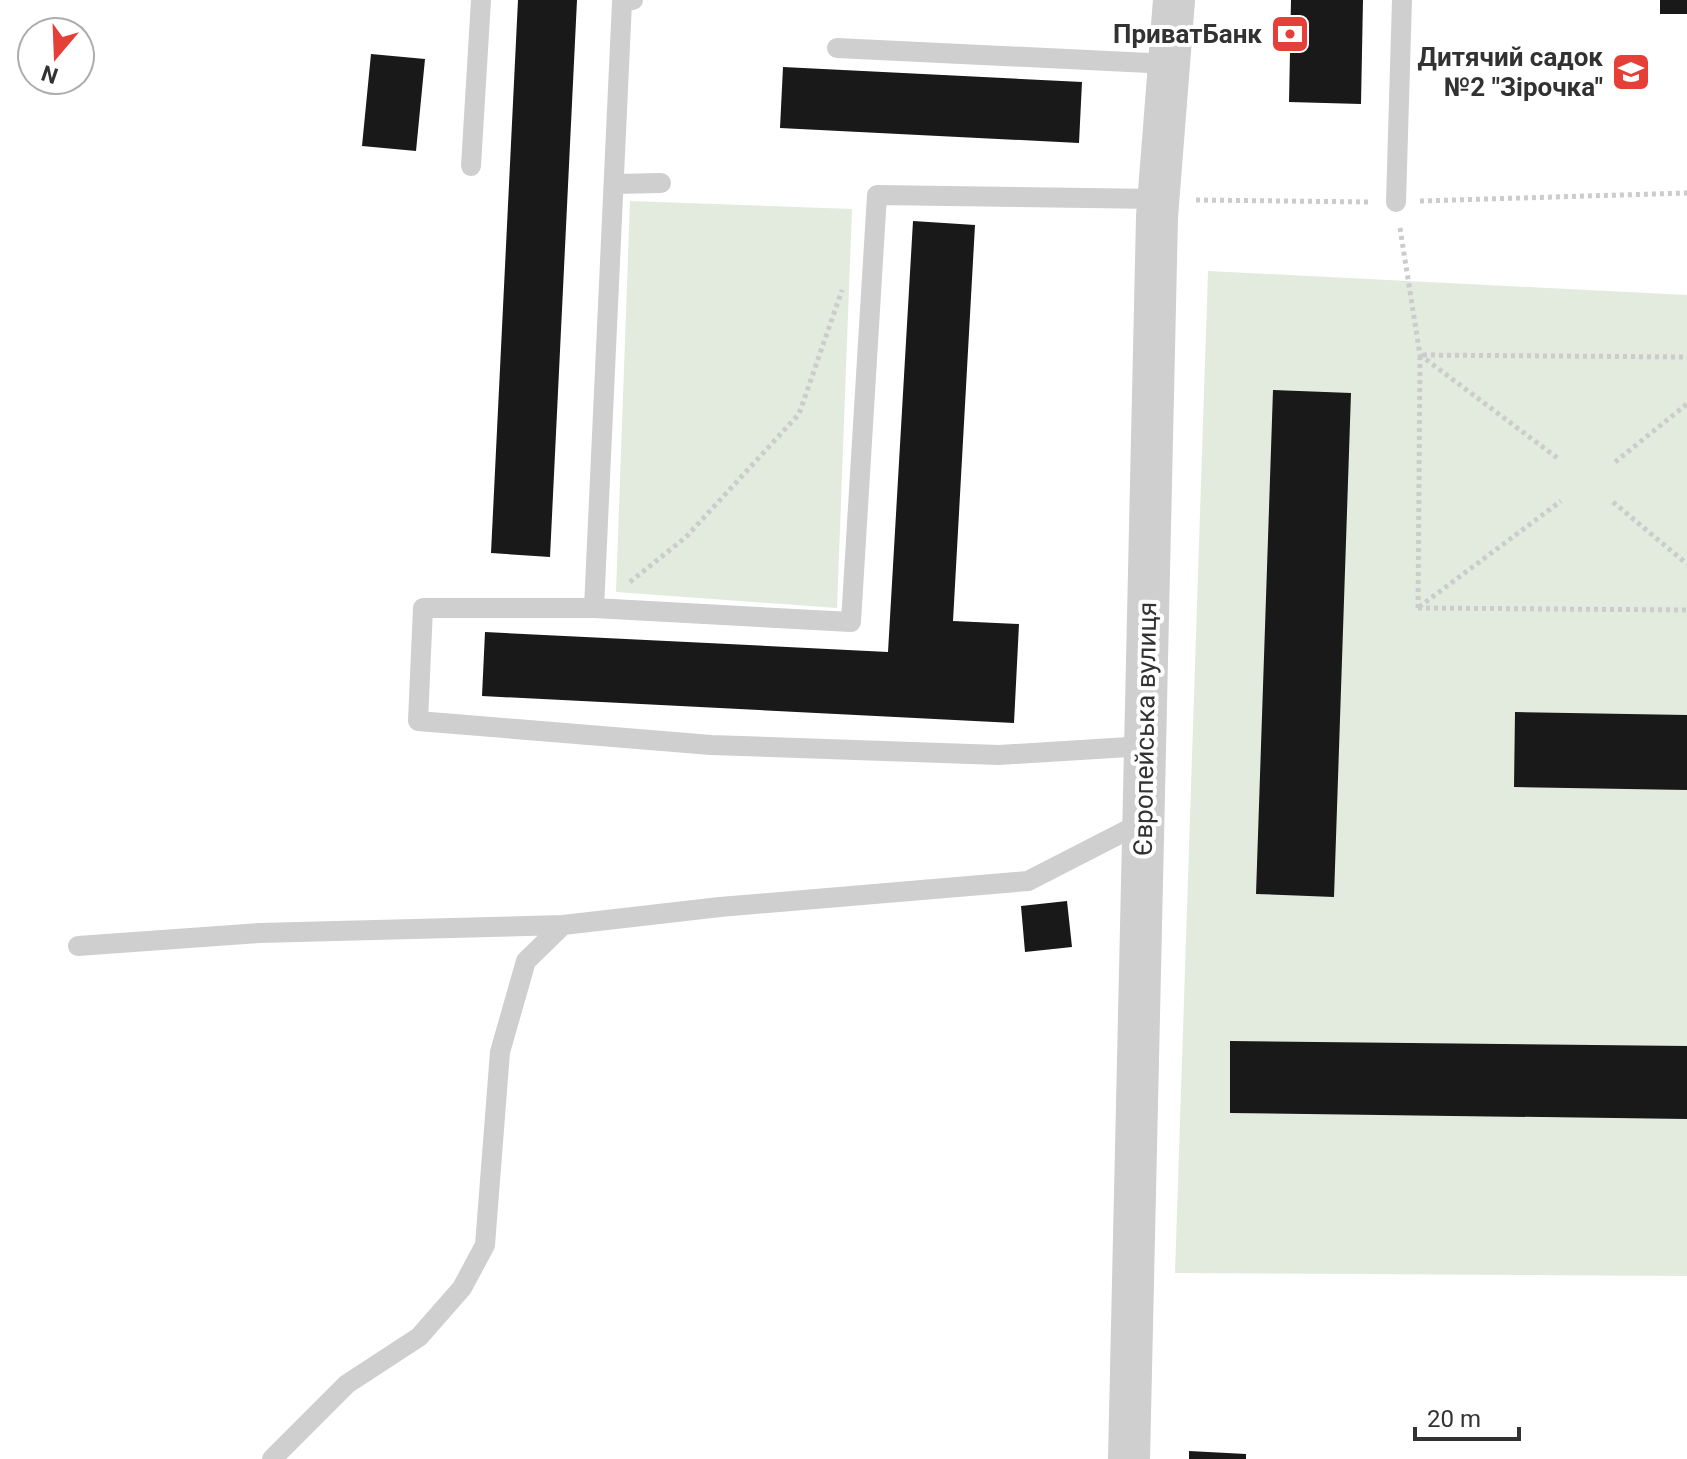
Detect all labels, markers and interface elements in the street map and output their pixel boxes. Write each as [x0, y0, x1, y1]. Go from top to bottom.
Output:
bank icon: ПриватБанк [1269, 13, 1311, 55]
north arrow [16, 16, 96, 96]
place label: ПриватБанк [1113, 19, 1262, 49]
place label: Дитячий садок №2 "Зірочка" [1418, 42, 1603, 102]
school or university icon: Дитячий садок №2 "Зірочка" [1610, 51, 1652, 93]
text: N [38, 60, 61, 89]
street label: Європейська вулиця [1128, 602, 1162, 856]
scale bar [1415, 1391, 1519, 1441]
text: 20 m [1427, 1405, 1481, 1433]

